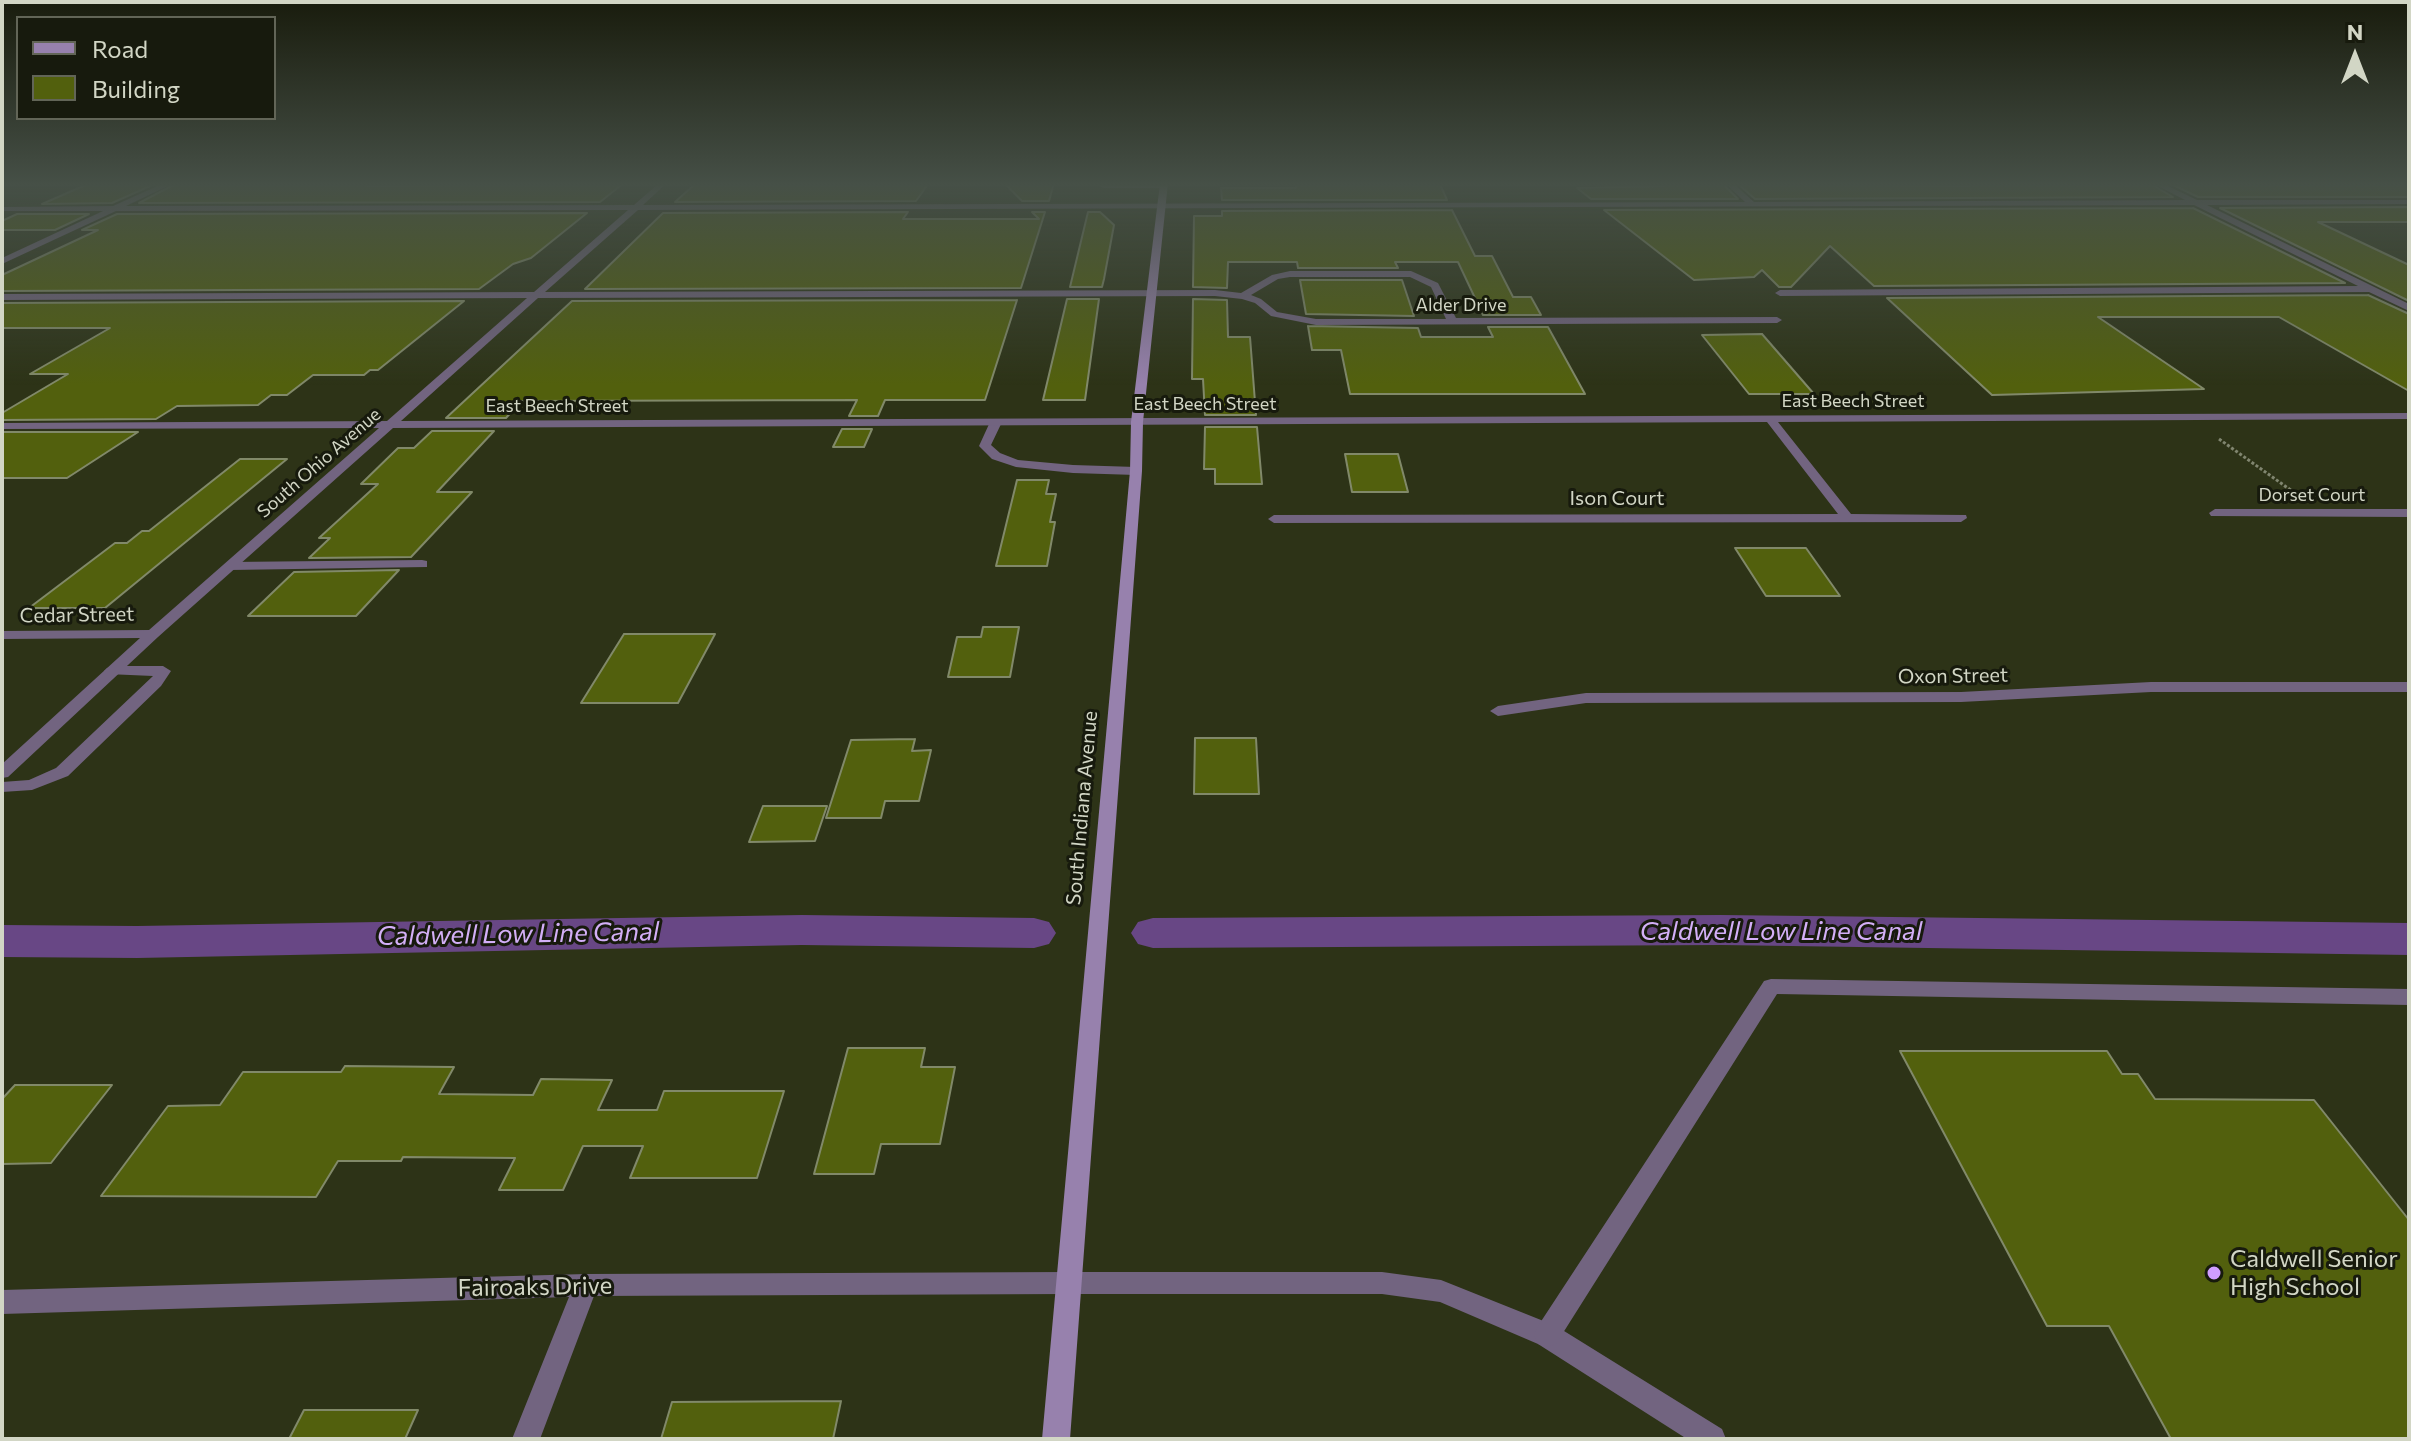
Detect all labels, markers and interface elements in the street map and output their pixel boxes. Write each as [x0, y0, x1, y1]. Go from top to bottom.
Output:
legend [16, 16, 276, 120]
north arrow [2315, 16, 2395, 96]
text: N [2347, 18, 2363, 45]
text: Road [92, 34, 148, 63]
text: Building [92, 74, 180, 103]
street label: Alder Drive [1415, 294, 1507, 316]
street label: East Beech Street [1781, 390, 1925, 412]
street label: East Beech Street [1133, 393, 1277, 415]
street label: East Beech Street [485, 395, 629, 417]
street label: South Ohio Avenue [253, 404, 385, 522]
street label: Dorset Court [2259, 484, 2365, 506]
street label: Ison Court [1570, 486, 1664, 510]
street label: Cedar Street [19, 602, 135, 628]
street label: Oxon Street [1898, 663, 2008, 689]
street label: South Indiana Avenue [1062, 710, 1102, 906]
water label: Caldwell Low Line Canal [1640, 915, 1922, 947]
water label: Caldwell Low Line Canal [376, 916, 660, 952]
place label: Caldwell Senior High School [2230, 1245, 2398, 1301]
marker: Caldwell Senior High School [2205, 1264, 2223, 1282]
street label: Fairoaks Drive [457, 1271, 613, 1303]

